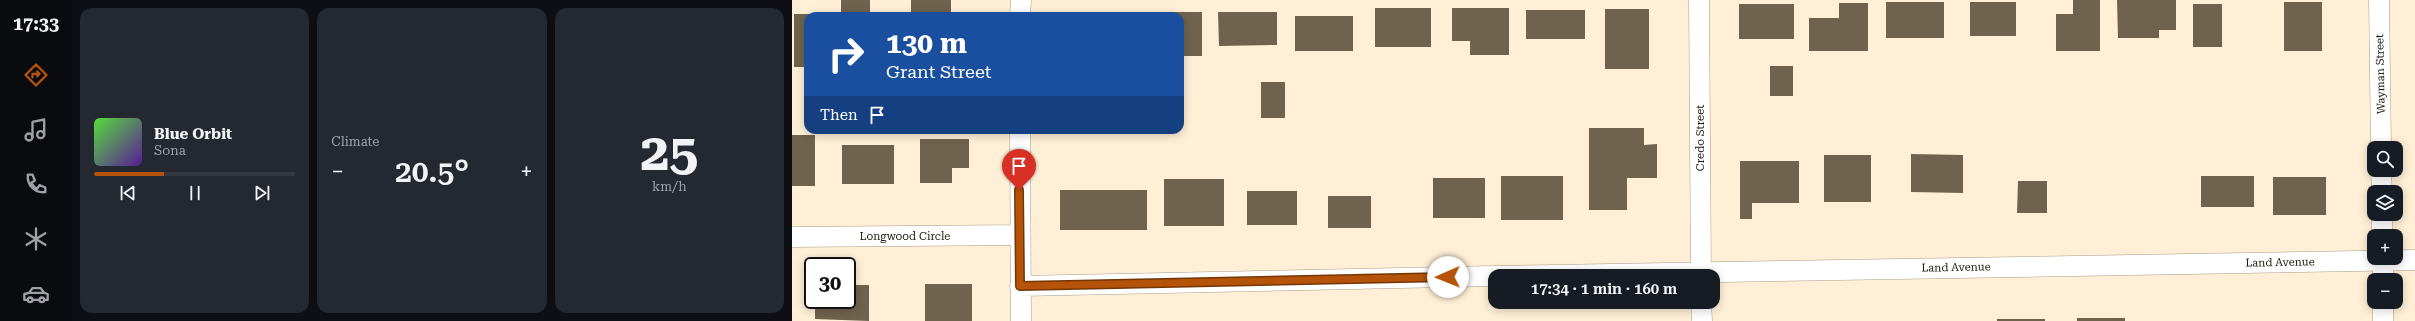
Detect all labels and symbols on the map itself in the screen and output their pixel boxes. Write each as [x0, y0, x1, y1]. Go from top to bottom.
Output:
street label: Wayman Street [2373, 34, 2388, 114]
street label: Credo Street [1694, 105, 1707, 171]
pin [1002, 149, 1036, 190]
street label: Longwood Circle [860, 230, 950, 243]
street label: Land Avenue [2245, 255, 2315, 270]
position arrow [1427, 256, 1469, 298]
speed limit sign: 30 [804, 257, 856, 309]
street label: Land Avenue [1921, 260, 1991, 275]

